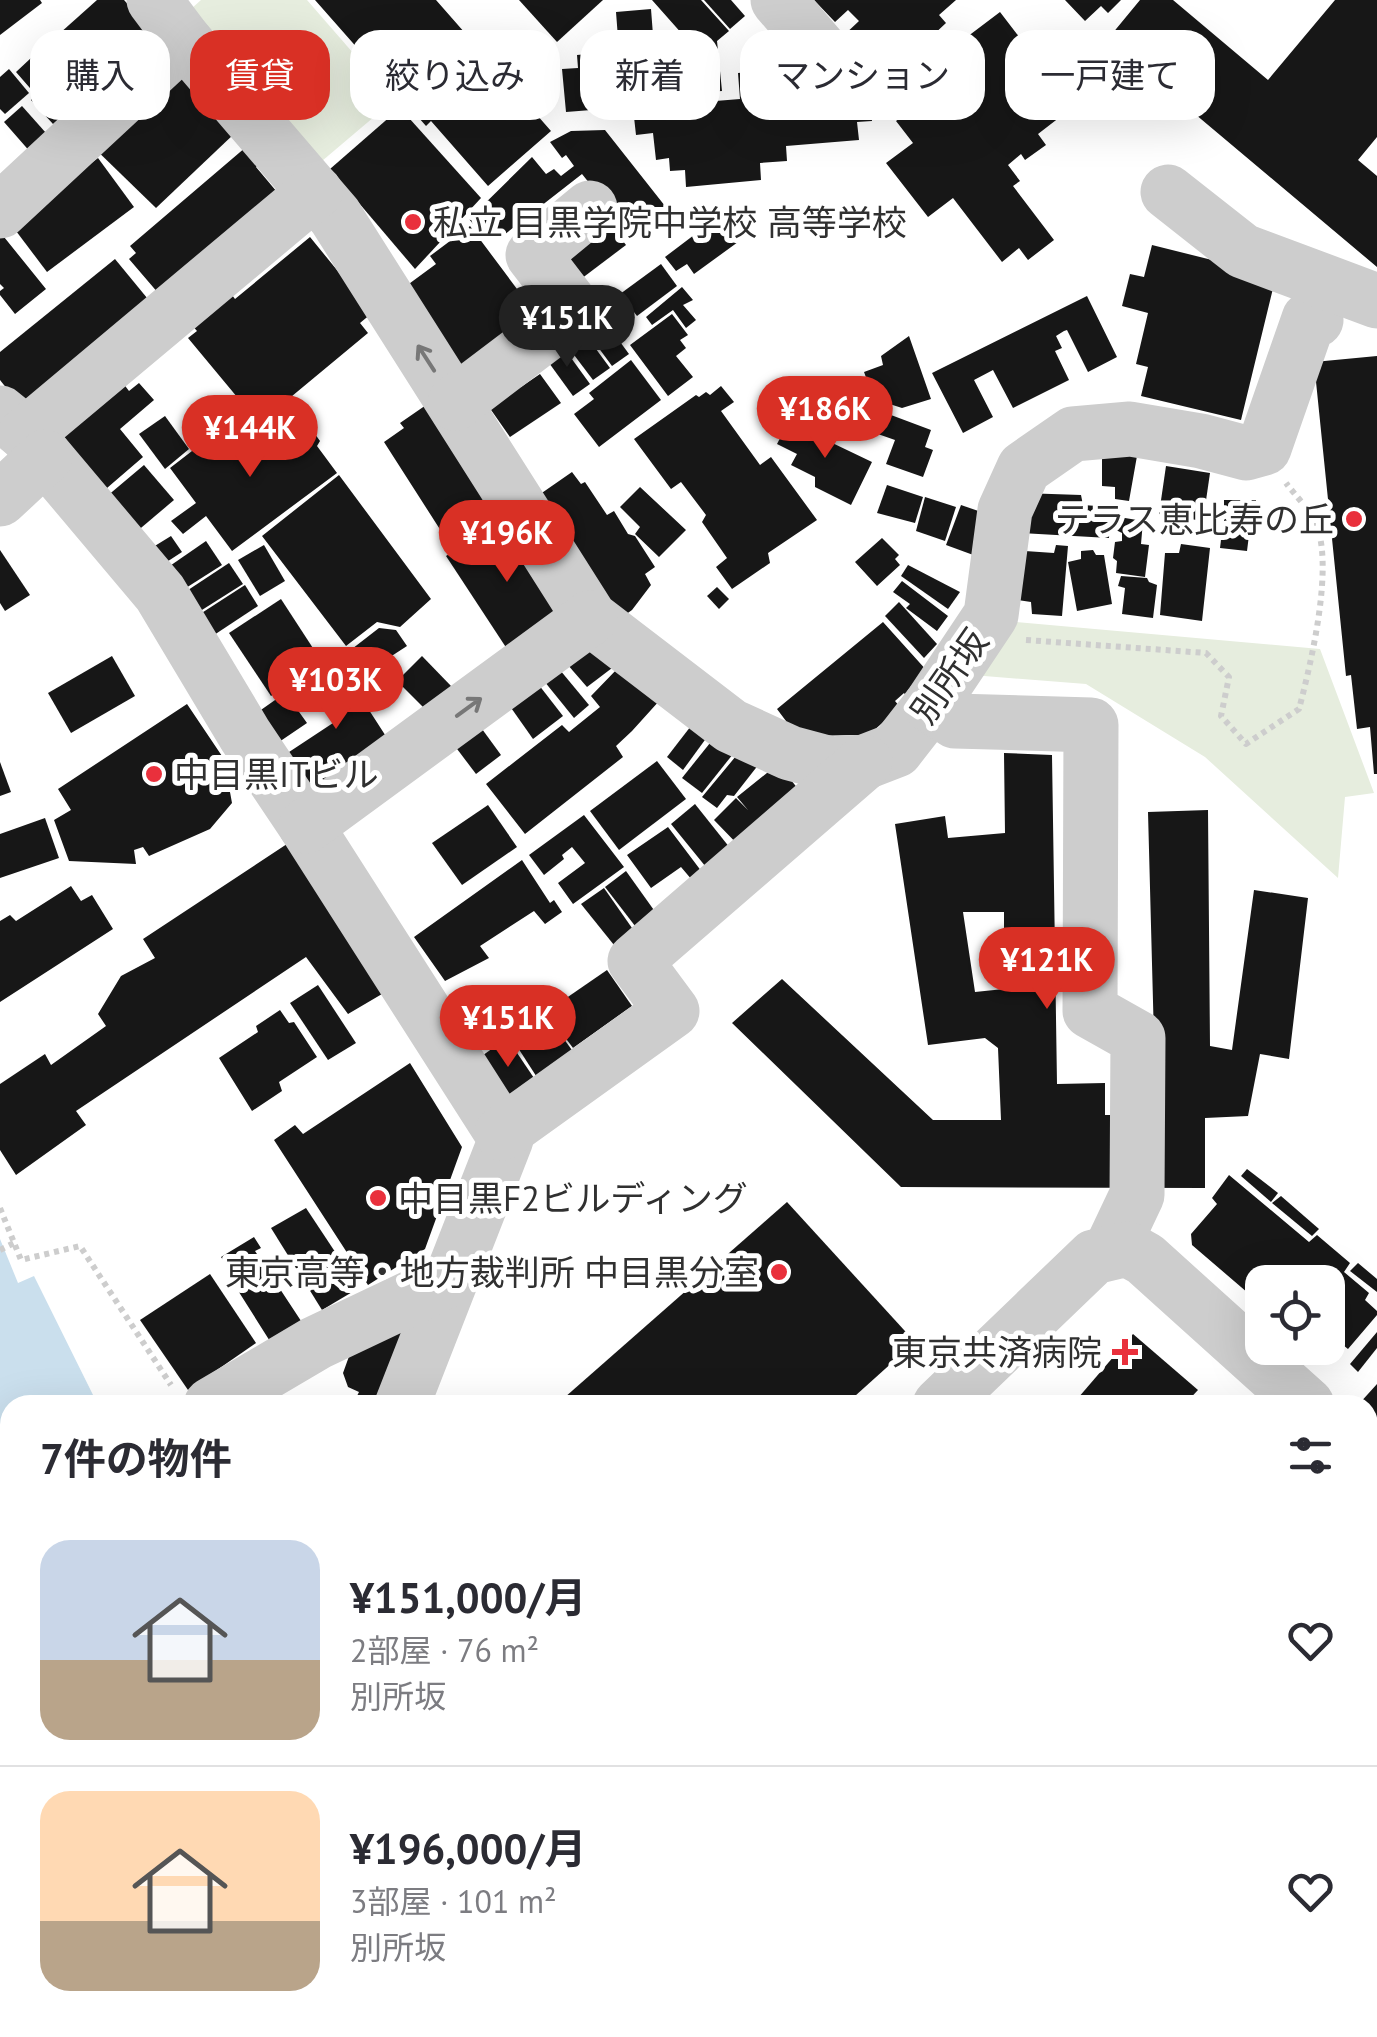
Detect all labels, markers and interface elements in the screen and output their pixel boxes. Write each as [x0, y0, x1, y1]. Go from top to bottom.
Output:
chip: 購入 [30, 30, 170, 120]
chip: 賃貸 [190, 30, 330, 120]
chip: 絞り込み [350, 30, 560, 120]
chip: 新着 [580, 30, 720, 120]
chip: マンション [740, 30, 985, 120]
chip: 一戸建て [1005, 30, 1215, 120]
place label: 私立 目黒学院中学校 高等学校 [433, 199, 907, 245]
marker: 私立 目黒学院中学校 高等学校 [402, 211, 424, 233]
pin: ¥151K [497, 285, 637, 370]
text: ¥151K [521, 296, 613, 338]
one-way arrow [416, 344, 436, 373]
pin: ¥186K [755, 376, 895, 461]
text: ¥186K [779, 387, 871, 429]
pin: ¥144K [180, 395, 320, 480]
text: ¥144K [204, 406, 296, 448]
place label: テラス恵比寿の丘 [1055, 496, 1334, 542]
pin: ¥196K [437, 500, 577, 585]
marker: テラス恵比寿の丘 [1343, 508, 1365, 530]
text: ¥196K [461, 511, 553, 553]
street label: 別所坂 [900, 620, 998, 732]
pin: ¥103K [266, 647, 406, 732]
text: ¥103K [290, 658, 382, 700]
one-way arrow [455, 696, 482, 717]
place label: 中目黒ITビル [174, 751, 379, 797]
marker: 中目黒ITビル [143, 763, 165, 785]
pin: ¥121K [977, 927, 1117, 1012]
text: ¥121K [1001, 938, 1093, 980]
pin: ¥151K [438, 985, 578, 1070]
text: ¥151K [462, 996, 554, 1038]
place label: 中目黒F2ビルディング [398, 1175, 748, 1221]
marker: 中目黒F2ビルディング [367, 1187, 389, 1209]
place label: 東京高等・地方裁判所 中目黒分室 [225, 1249, 759, 1295]
marker: 東京高等・地方裁判所 中目黒分室 [768, 1261, 790, 1283]
map controls [1245, 1265, 1345, 1365]
button: locate [1245, 1265, 1345, 1365]
place label: 東京共済病院 [892, 1329, 1102, 1375]
marker: 東京共済病院 [1112, 1339, 1138, 1365]
icon: filters [1283, 1428, 1338, 1483]
text: 7件の物件 [40, 1431, 232, 1486]
text: ¥151,000/月 [350, 1570, 586, 1625]
icon: home [120, 1580, 240, 1700]
icon: heart [1283, 1613, 1338, 1668]
text: 2部屋 · 76 m² [350, 1629, 539, 1671]
text: 別所坂 [350, 1675, 446, 1717]
text: ¥196,000/月 [350, 1821, 586, 1876]
icon: home [120, 1831, 240, 1951]
icon: heart [1283, 1864, 1338, 1919]
text: 3部屋 · 101 m² [350, 1880, 557, 1922]
text: 別所坂 [350, 1926, 446, 1968]

